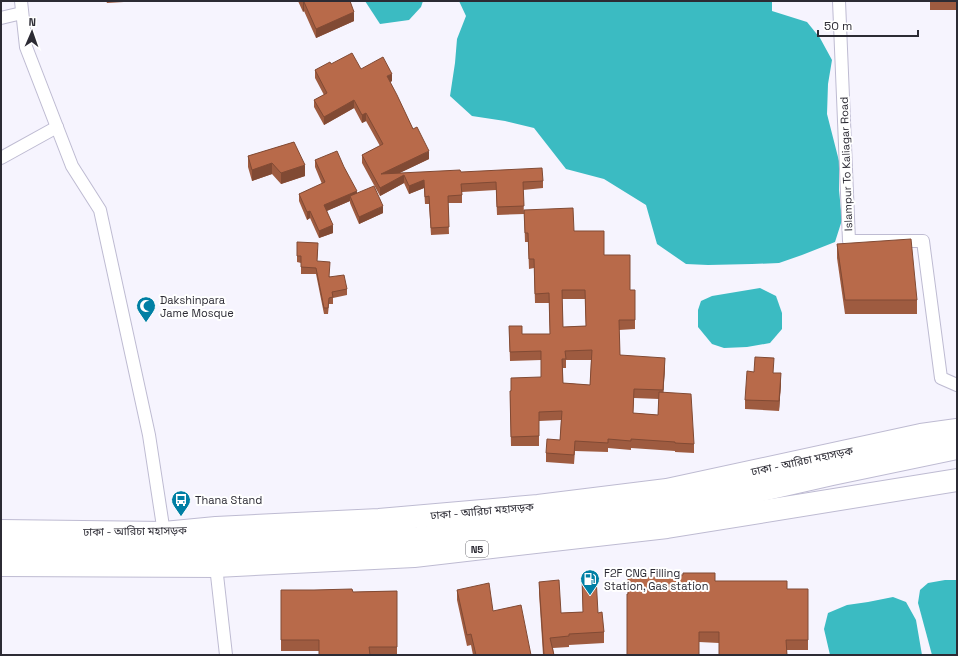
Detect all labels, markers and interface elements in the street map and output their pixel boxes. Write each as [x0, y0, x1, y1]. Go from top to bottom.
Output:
north arrow [12, 12, 52, 52]
scale bar [818, 12, 918, 38]
text: N [28, 15, 36, 29]
text: 50 m [824, 18, 852, 34]
street label: Islampur To Kaliagar Road [837, 97, 855, 231]
place label: Dakshinpara Jame Mosque [160, 293, 234, 320]
mosque icon: Dakshinpara Jame Mosque [135, 295, 157, 323]
street label: ঢাকা - আরিচা মহাসড়ক [749, 443, 854, 479]
bus stop icon: Thana Stand [170, 489, 192, 517]
place label: Thana Stand [195, 493, 262, 507]
street label: ঢাকা - আরিচা মহাসড়ক [429, 499, 534, 523]
street label: ঢাকা - আরিচা মহাসড়ক [82, 523, 187, 539]
road number: N5 [466, 541, 488, 557]
place label: F2F CNG Filling Station, Gas station [604, 566, 708, 593]
fuel station icon: F2F CNG Filling Station, Gas station [579, 568, 601, 596]

